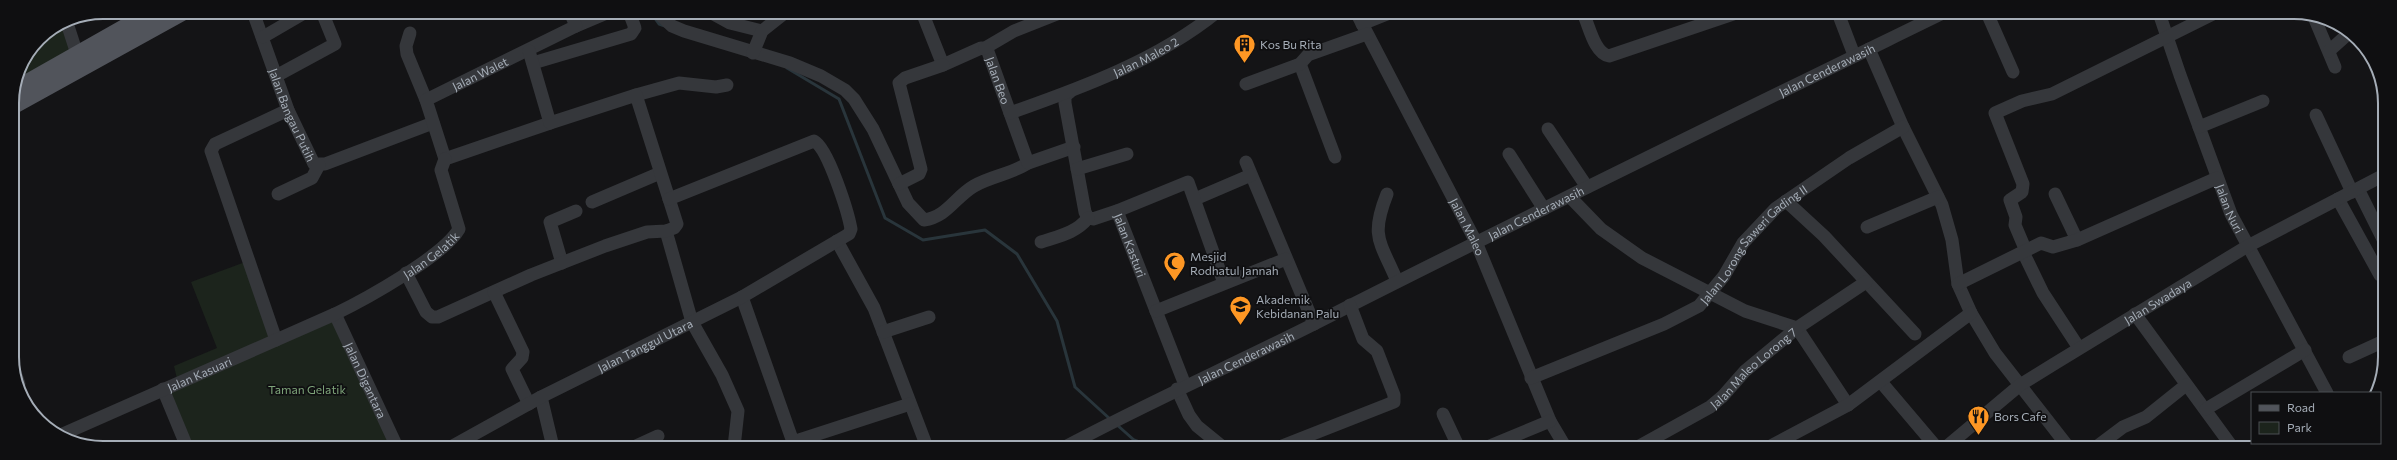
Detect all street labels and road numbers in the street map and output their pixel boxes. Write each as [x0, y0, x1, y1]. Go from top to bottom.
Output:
street label: Jalan Maleo 2 [1111, 34, 1181, 80]
street label: Jalan Cenderawasih [1776, 40, 1877, 100]
street label: Jalan Walet [450, 54, 510, 94]
street label: Jalan Beo [982, 55, 1013, 106]
street label: Jalan Bangau Putih [266, 66, 319, 163]
street label: Jalan Lorong Saweri Gading II [1697, 182, 1810, 307]
street label: Jalan Nuri [2213, 182, 2247, 235]
street label: Jalan Cenderawasih [1486, 183, 1586, 243]
street label: Jalan Maleo [1446, 196, 1488, 257]
street label: Jalan Kasturi [1111, 211, 1149, 279]
street label: Jalan Gelatik [400, 228, 462, 282]
street label: Jalan Swadaya [2121, 275, 2194, 328]
street label: Jalan Tanggul Utara [595, 316, 695, 376]
street label: Jalan Maleo Lorong 7 [1707, 325, 1799, 412]
street label: Jalan Cenderawasih [1196, 328, 1296, 387]
street label: Jalan Digantara [341, 340, 390, 420]
street label: Jalan Kasuari [165, 354, 234, 395]

